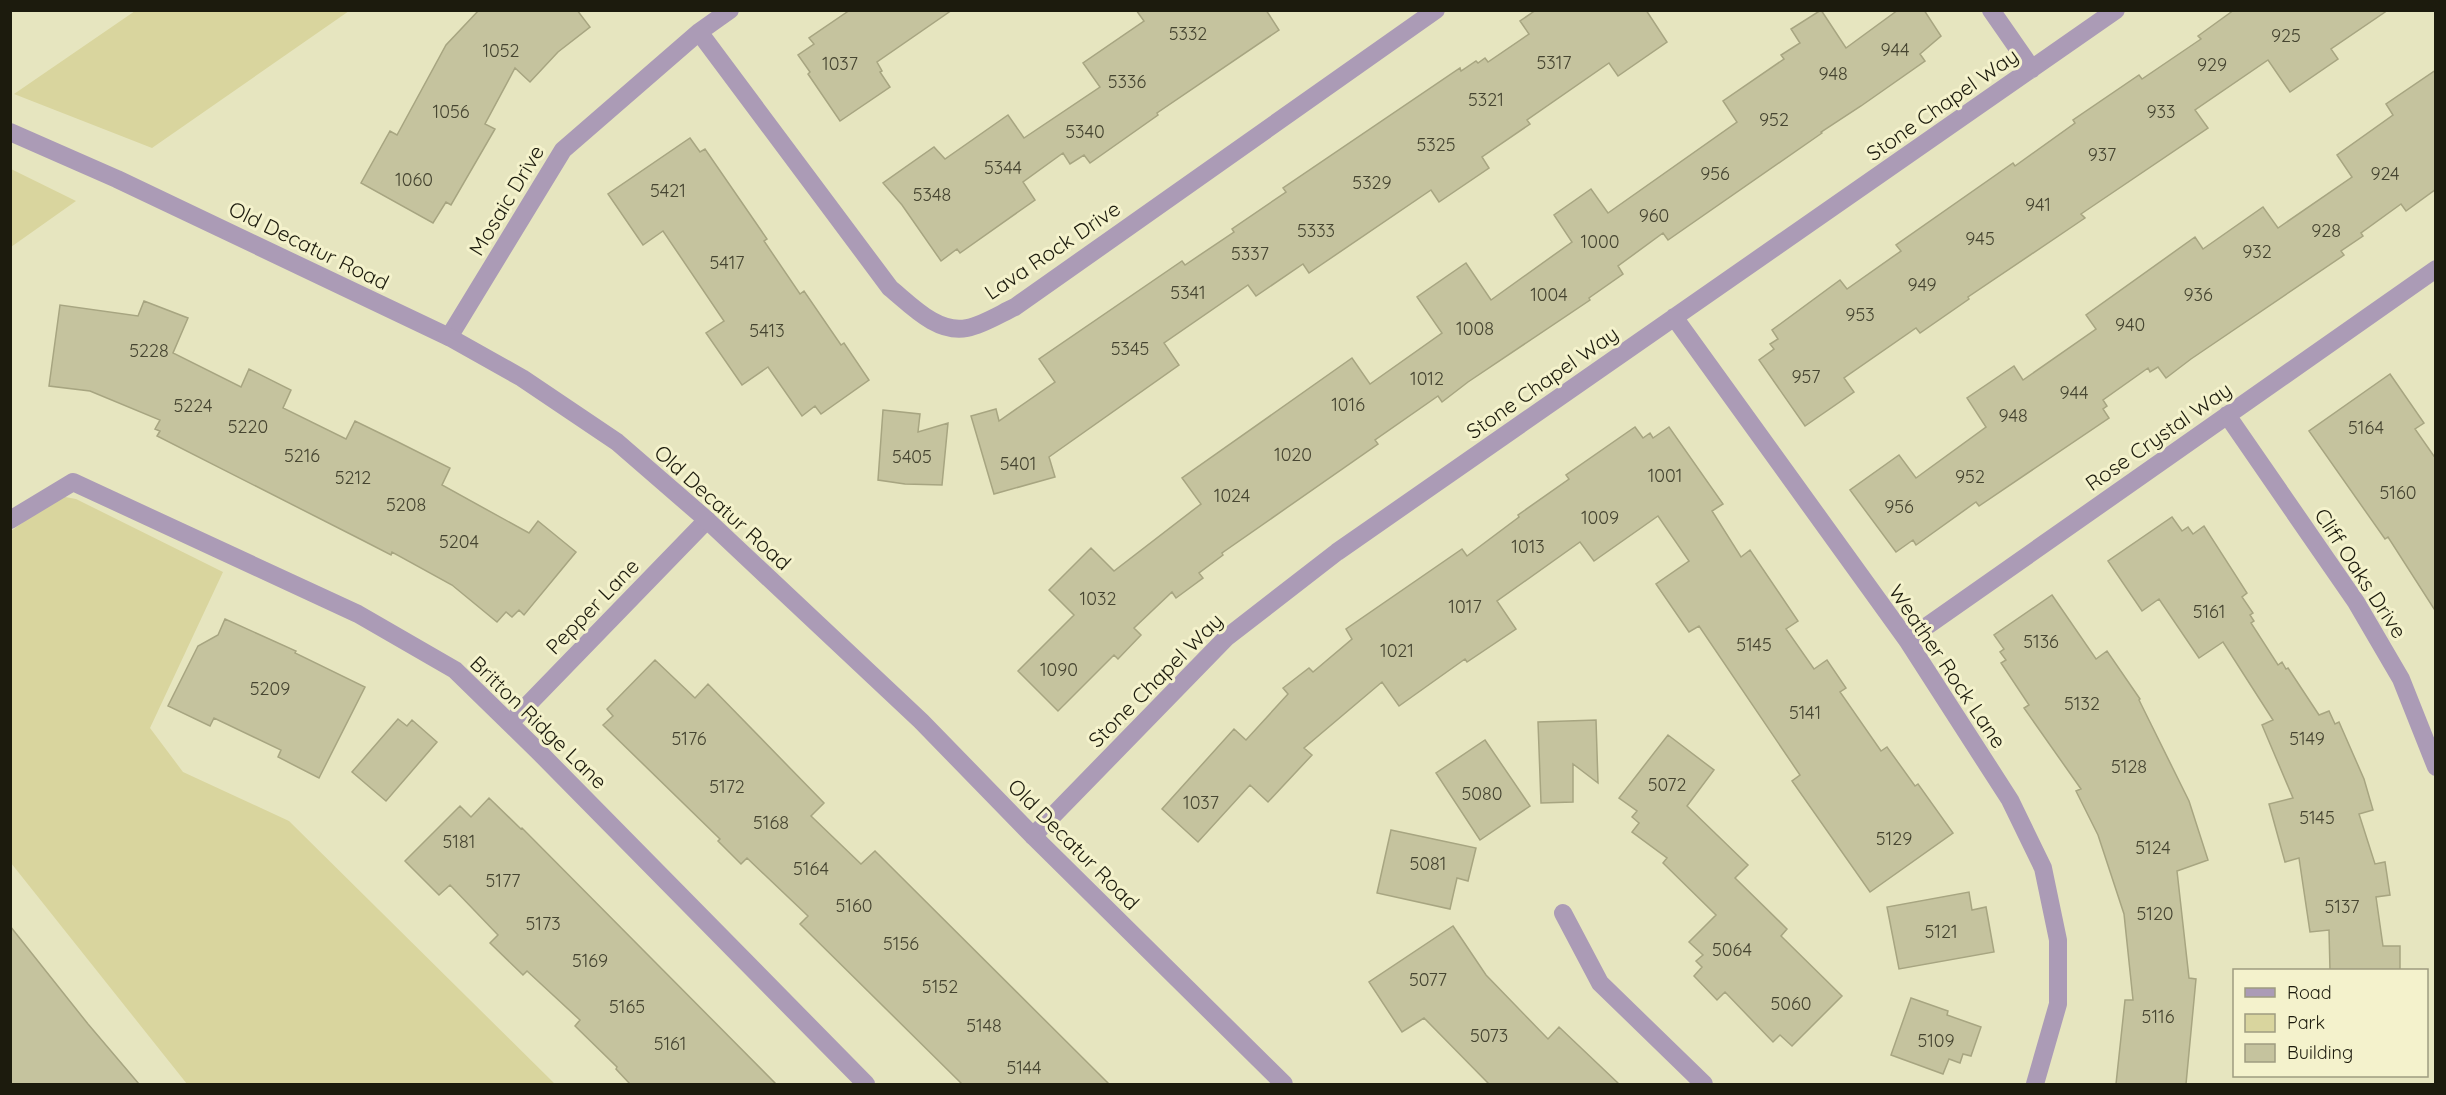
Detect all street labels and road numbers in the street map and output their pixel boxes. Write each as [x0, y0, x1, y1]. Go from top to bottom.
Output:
street label: Stone Chapel Way [1861, 42, 2023, 166]
street label: Mosaic Drive [463, 140, 549, 260]
street label: Old Decatur Road [225, 195, 393, 295]
street label: Lava Rock Drive [979, 195, 1125, 305]
street label: Stone Chapel Way [1461, 320, 1623, 444]
street label: Rose Crystal Way [2080, 376, 2236, 496]
street label: Old Decatur Road [649, 439, 797, 575]
street label: Cliff Oaks Drive [2309, 503, 2413, 643]
street label: Pepper Lane [540, 553, 644, 659]
street label: Weather Rock Lane [1884, 579, 2012, 753]
street label: Stone Chapel Way [1082, 607, 1228, 753]
street label: Britton Ridge Lane [465, 650, 613, 794]
street label: Old Decatur Road [1003, 773, 1145, 915]

